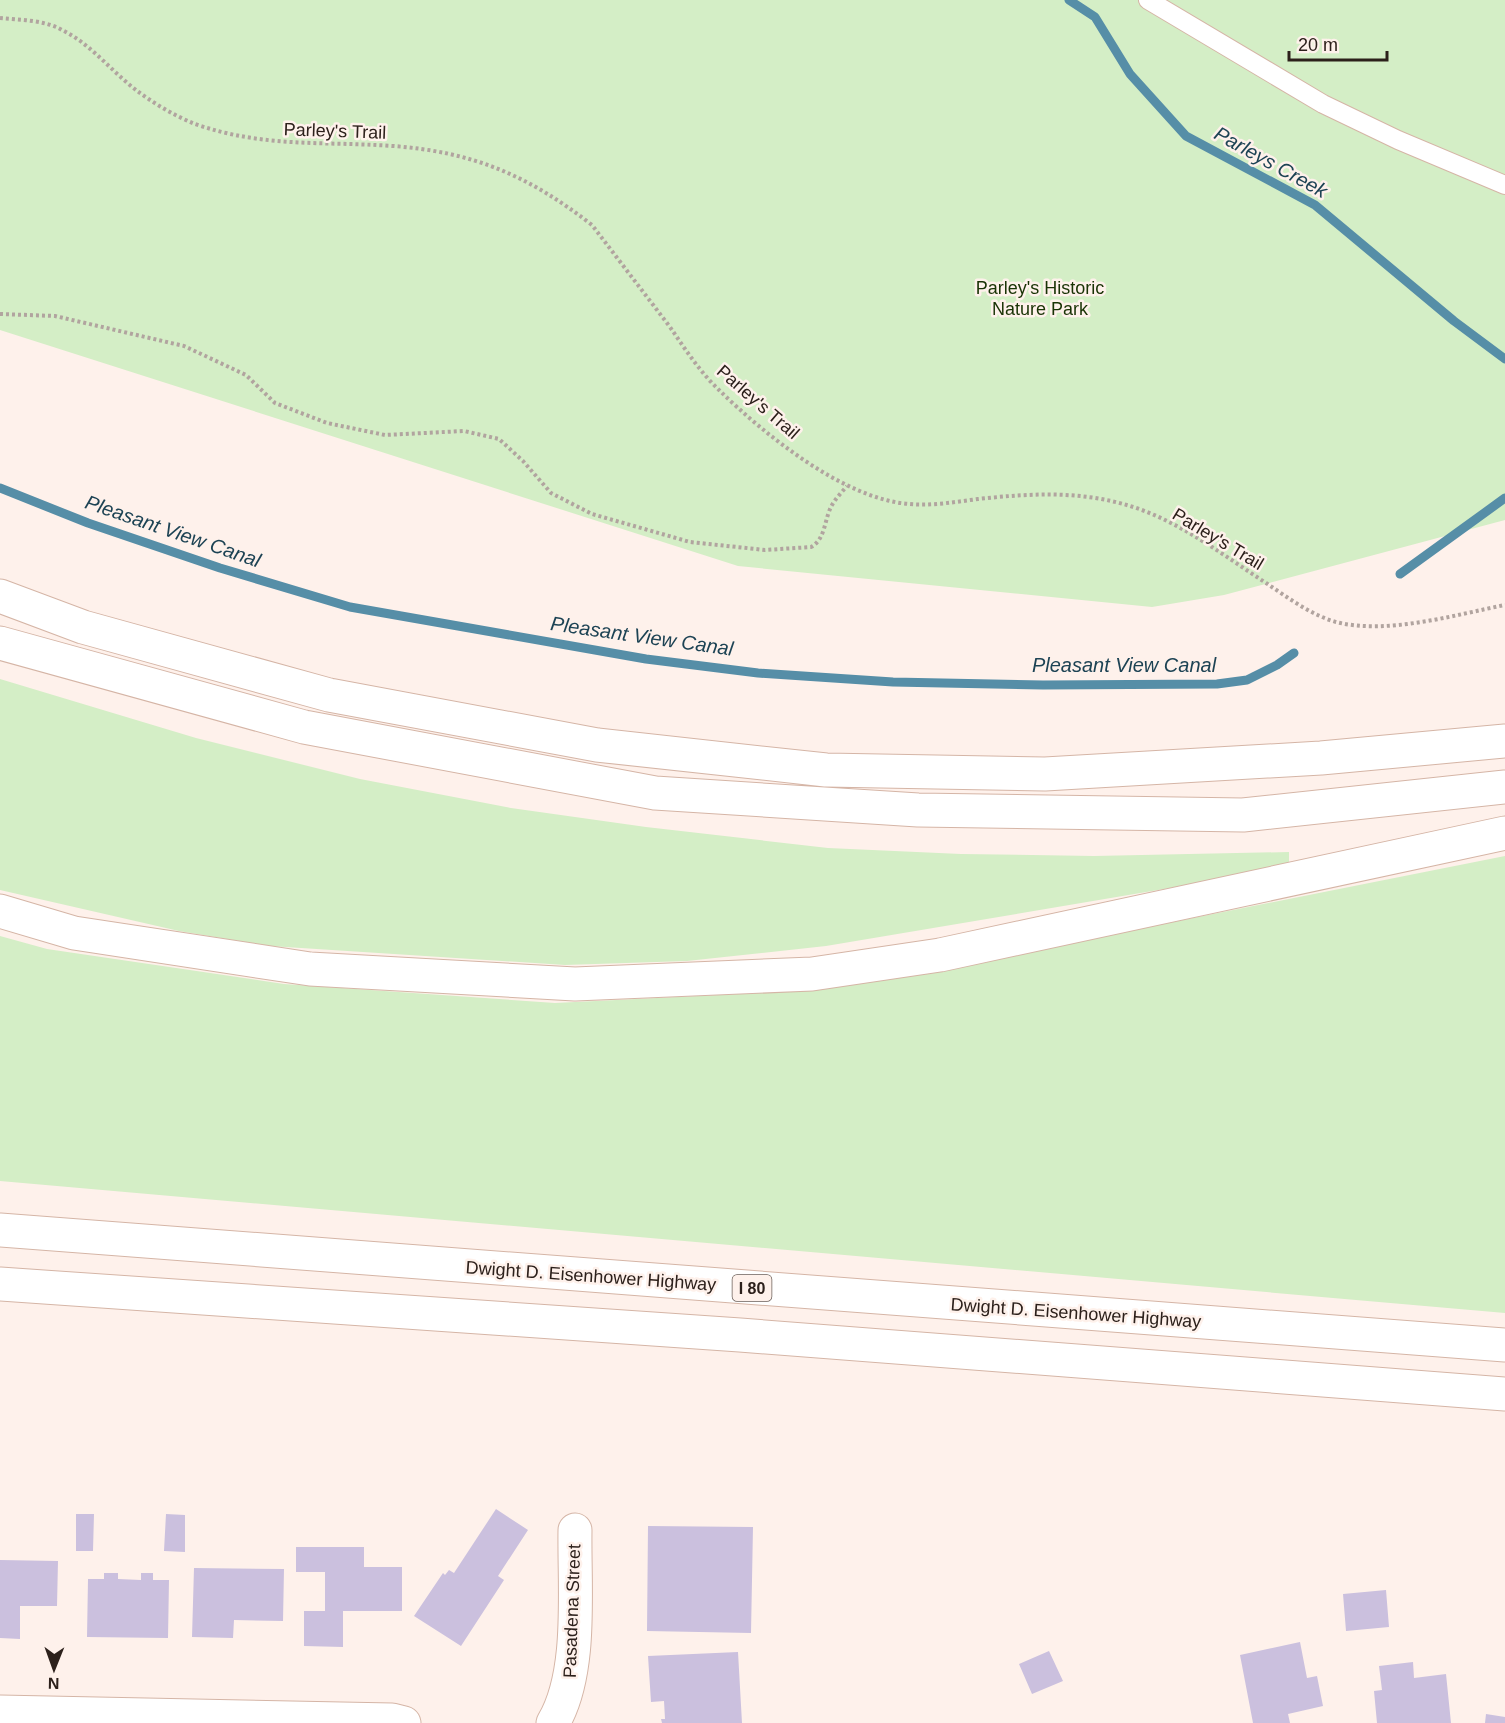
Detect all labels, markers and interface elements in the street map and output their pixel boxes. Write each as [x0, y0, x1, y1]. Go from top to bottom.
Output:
scale bar [1289, 24, 1386, 62]
text: 20 m [1298, 35, 1338, 55]
street label: Parley's Trail [283, 119, 387, 143]
water label: Parleys Creek [1211, 122, 1332, 203]
park label: Parley's Historic Nature Park [976, 278, 1104, 319]
street label: Parley's Trail [713, 361, 803, 443]
water label: Pleasant View Canal [82, 491, 264, 572]
street label: Parley's Trail [1169, 504, 1267, 574]
water label: Pleasant View Canal [549, 612, 735, 660]
water label: Pleasant View Canal [1032, 654, 1217, 676]
street label: Dwight D. Eisenhower Highway [465, 1257, 717, 1295]
road number: I 80 [732, 1275, 771, 1301]
street label: Dwight D. Eisenhower Highway [950, 1294, 1202, 1332]
street label: Pasadena Street [560, 1544, 584, 1678]
north arrow [24, 1639, 84, 1699]
text: N [48, 1675, 60, 1692]

